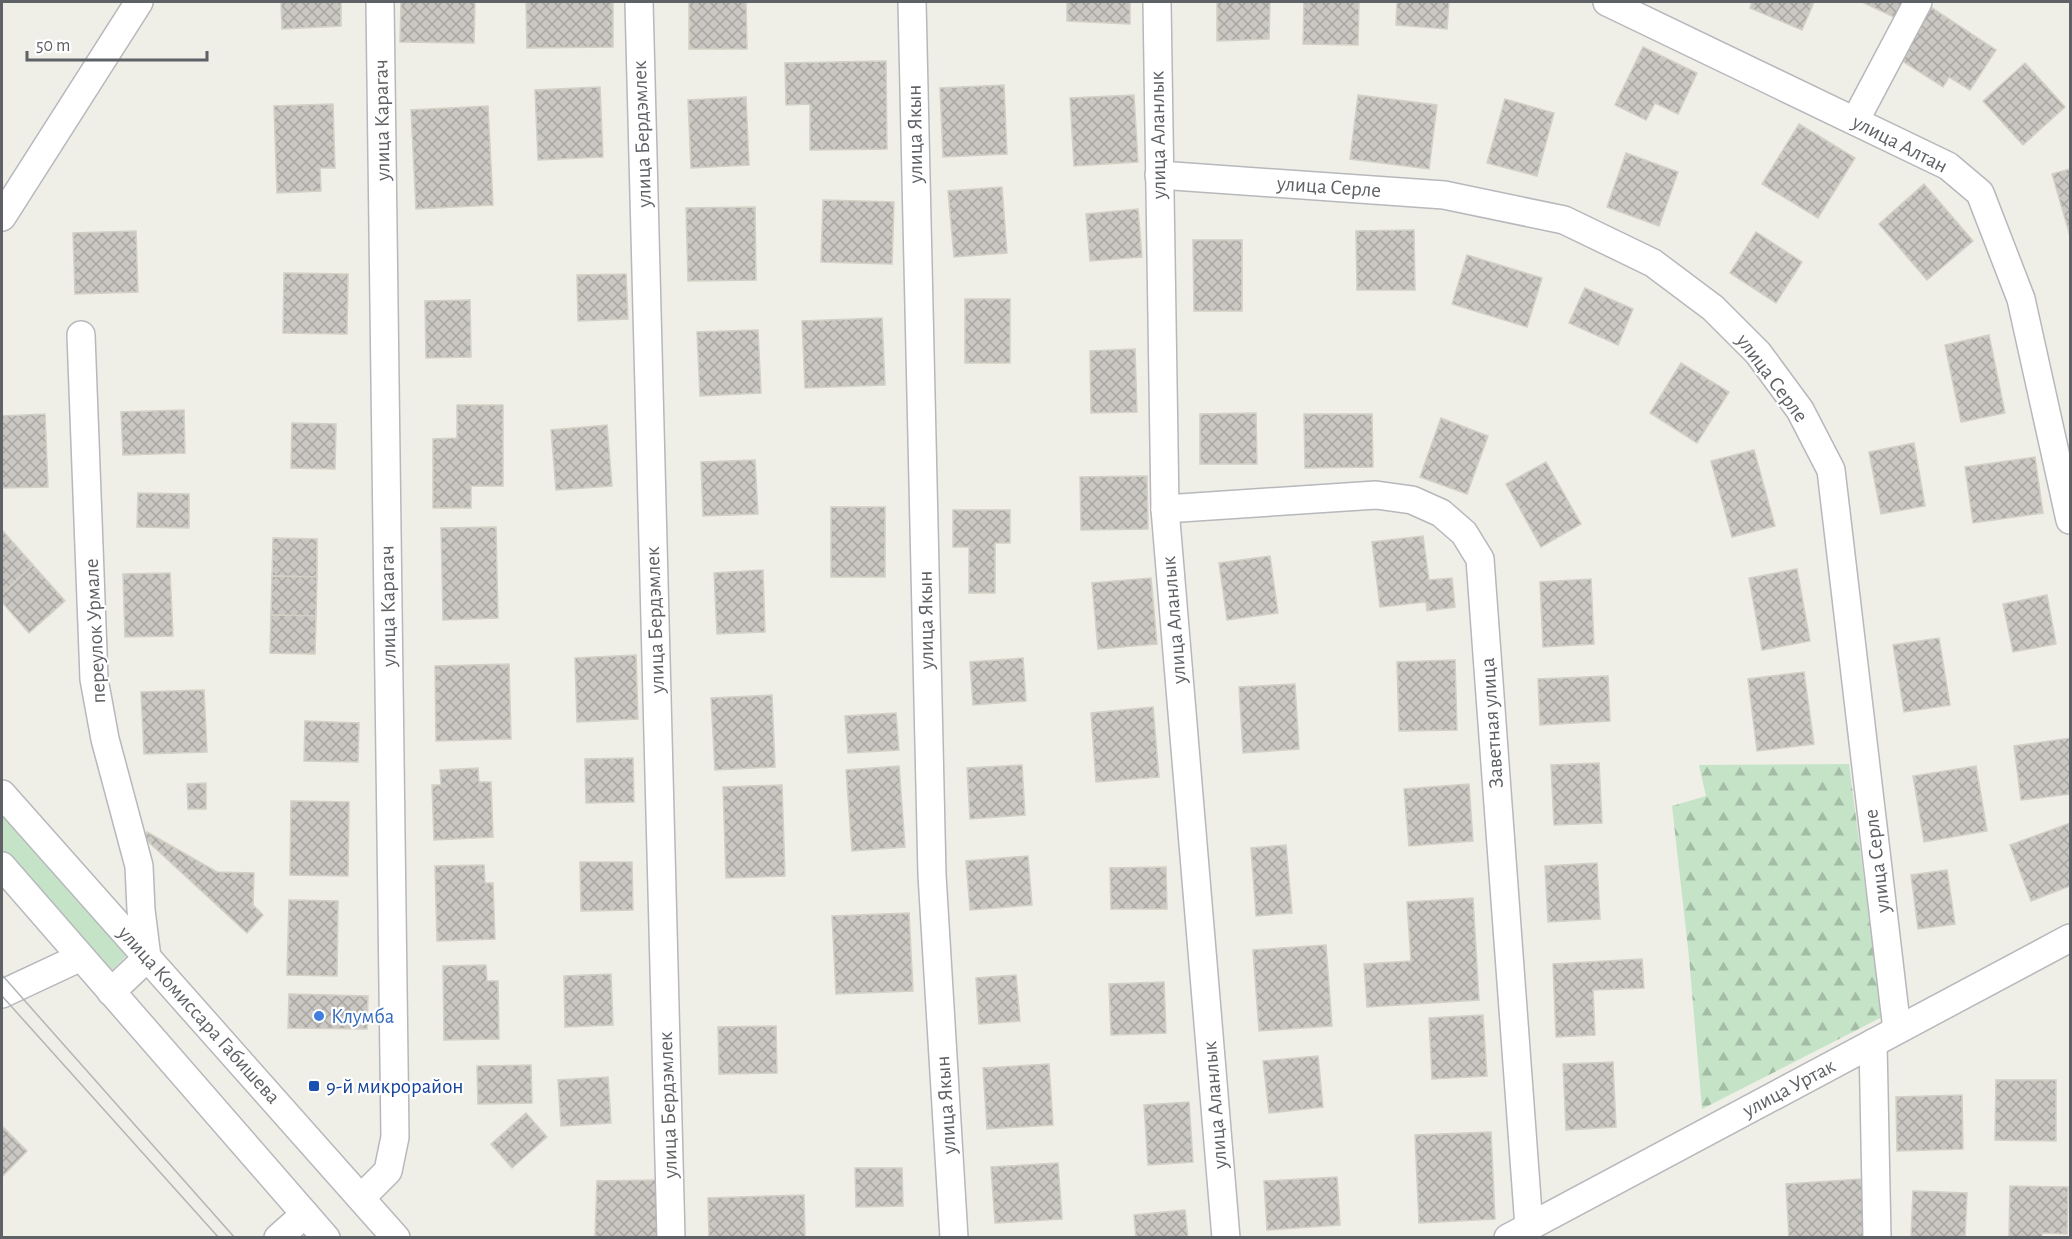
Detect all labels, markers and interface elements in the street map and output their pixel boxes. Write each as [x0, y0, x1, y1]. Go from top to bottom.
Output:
scale bar [27, 24, 207, 62]
text: 50 m [36, 37, 70, 55]
street label: улица Карагач [370, 59, 394, 182]
street label: улица Бердэмлек [629, 60, 655, 209]
street label: улица Аланлык [1146, 70, 1170, 200]
street label: улица Якын [904, 84, 926, 185]
street label: улица Алтан [1848, 111, 1951, 177]
street label: улица Серле [1275, 173, 1382, 201]
street label: улица Серле [1732, 329, 1812, 426]
street label: улица Карагач [376, 545, 400, 668]
street label: улица Бердэмлек [642, 546, 668, 695]
street label: улица Аланлык [1158, 555, 1190, 686]
street label: переулок Урмале [81, 558, 109, 704]
street label: улица Якын [915, 570, 937, 671]
street label: Заветная улица [1477, 657, 1507, 789]
street label: улица Серле [1860, 808, 1894, 915]
street label: улица Комиссара Габишева [113, 922, 284, 1108]
place label: Клумба [331, 1006, 395, 1027]
marker: Клумба [312, 1009, 326, 1023]
street label: улица Бердэмлек [655, 1031, 681, 1180]
street label: улица Аланлык [1199, 1040, 1231, 1171]
street label: улица Якын [932, 1055, 960, 1156]
street label: улица Уртак [1738, 1055, 1839, 1122]
place label: 9-й микрорайон [326, 1076, 463, 1097]
marker: 9-й микрорайон [307, 1079, 321, 1093]

